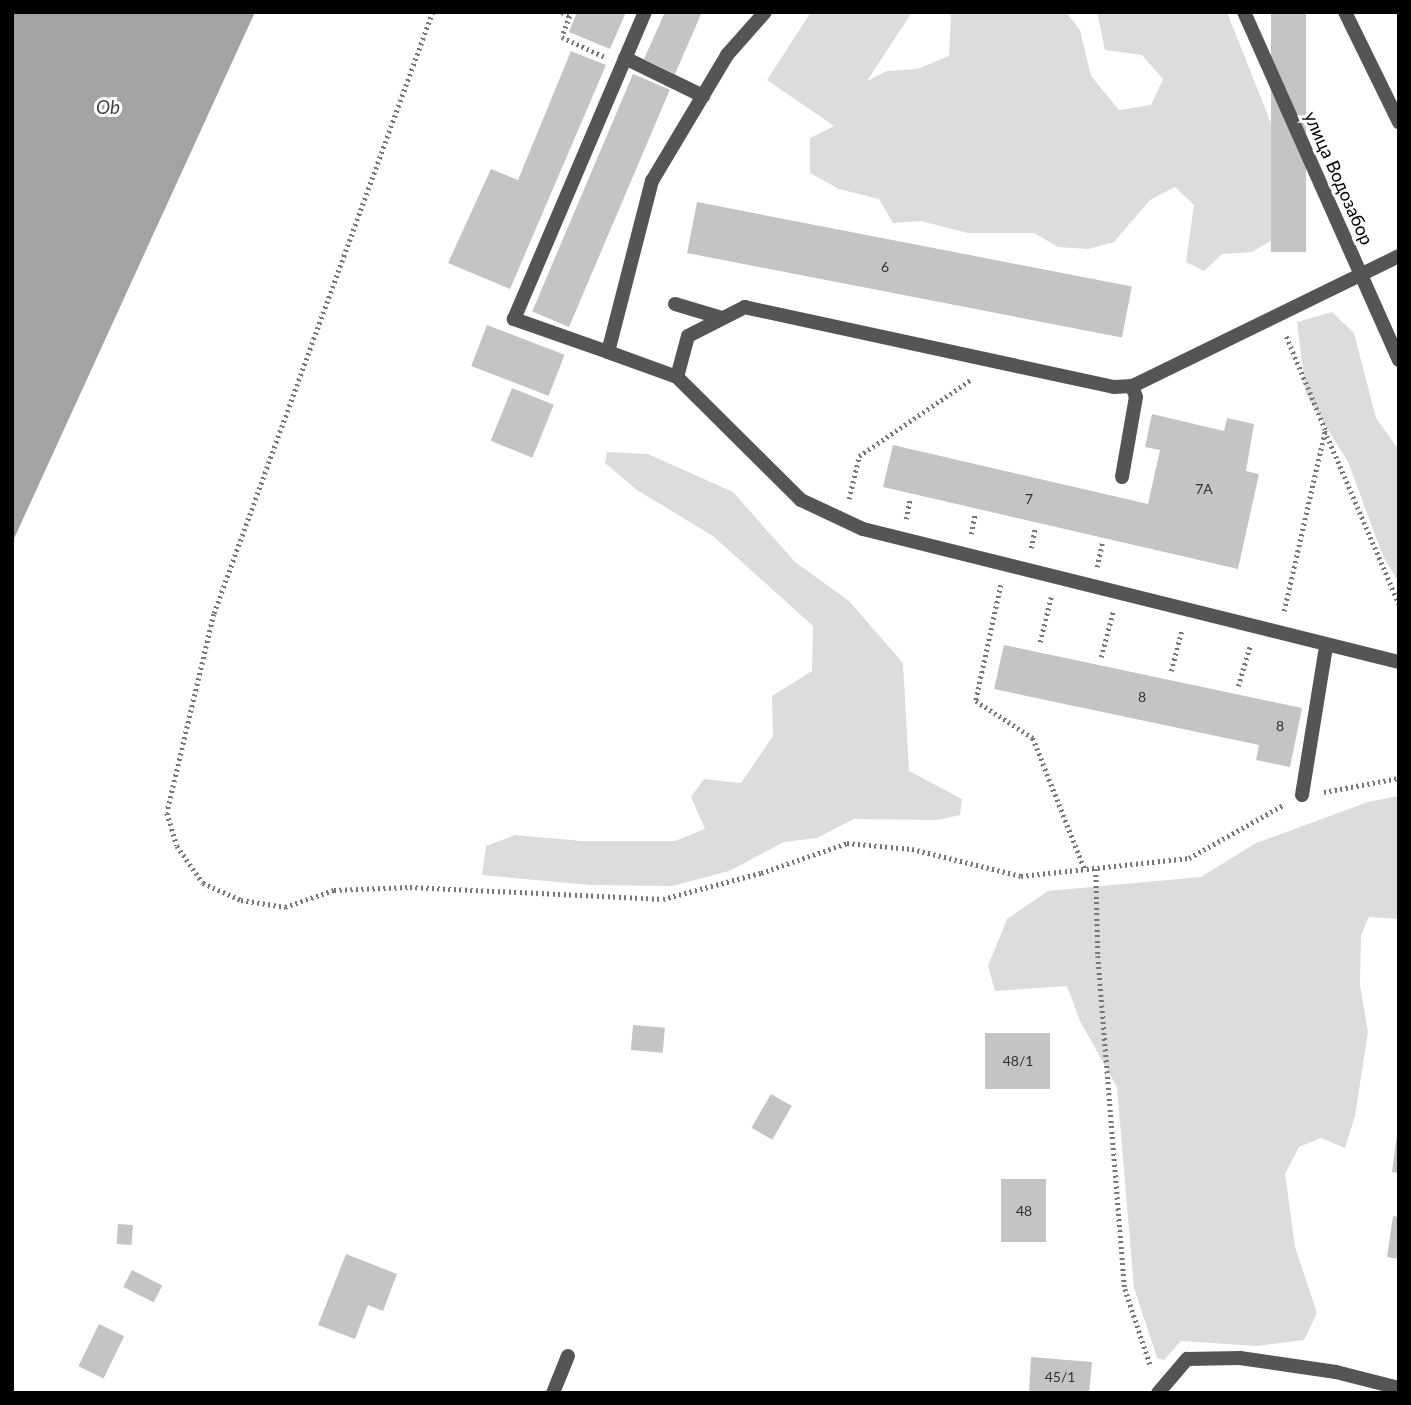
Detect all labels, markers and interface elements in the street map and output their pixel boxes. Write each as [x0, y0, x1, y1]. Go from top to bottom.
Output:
water label: Ob [96, 96, 120, 118]
street label: улица Водозабор [1300, 108, 1378, 248]
house number: 6 [881, 259, 889, 275]
house number: 7А [1195, 481, 1213, 497]
house number: 7 [1025, 491, 1033, 507]
house number: 8 [1138, 689, 1146, 705]
house number: 8 [1276, 718, 1284, 734]
house number: 48/1 [1003, 1053, 1033, 1069]
house number: 48 [1016, 1203, 1032, 1219]
house number: 45/1 [1045, 1369, 1075, 1385]

